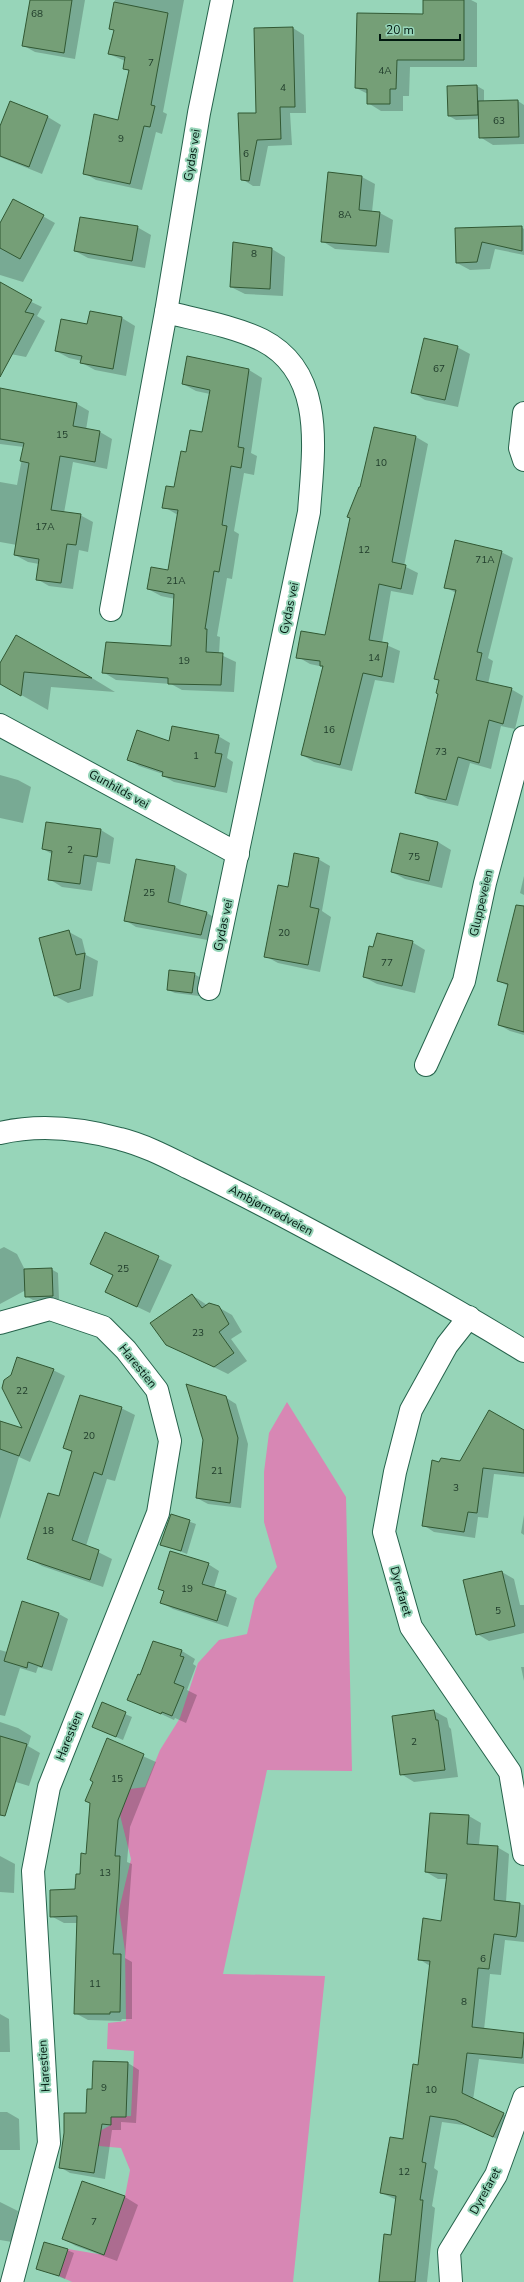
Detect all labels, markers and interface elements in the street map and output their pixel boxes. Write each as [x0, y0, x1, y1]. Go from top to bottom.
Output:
house number: 68 [31, 7, 43, 21]
scale bar [380, 16, 460, 42]
text: 20 m [386, 22, 414, 38]
house number: 7 [148, 56, 154, 70]
house number: 4A [378, 64, 392, 78]
house number: 4 [280, 81, 286, 95]
house number: 63 [493, 114, 505, 128]
street label: Gydas vei [180, 128, 204, 182]
house number: 9 [118, 132, 124, 146]
house number: 6 [243, 147, 249, 161]
house number: 8A [338, 208, 352, 222]
house number: 8 [251, 247, 257, 261]
house number: 67 [433, 362, 445, 376]
house number: 15 [56, 428, 68, 442]
house number: 10 [375, 456, 387, 470]
house number: 17A [35, 520, 55, 534]
house number: 12 [358, 543, 370, 557]
house number: 71A [475, 553, 495, 567]
house number: 21A [166, 574, 186, 588]
street label: Gydas vei [276, 581, 302, 635]
house number: 14 [368, 651, 380, 665]
house number: 19 [178, 654, 190, 668]
house number: 16 [323, 723, 335, 737]
house number: 73 [435, 745, 447, 759]
house number: 1 [193, 749, 199, 763]
street label: Gunhilds vei [86, 766, 152, 812]
house number: 2 [67, 843, 73, 857]
house number: 75 [408, 850, 420, 864]
street label: Gluppeveien [466, 868, 496, 938]
house number: 25 [143, 886, 155, 900]
street label: Gydas vei [210, 898, 236, 952]
house number: 20 [278, 926, 290, 940]
house number: 77 [381, 956, 393, 970]
street label: Ambjørnrødveien [226, 1181, 316, 1239]
house number: 25 [117, 1262, 129, 1276]
house number: 23 [192, 1326, 204, 1340]
street label: Harestien [115, 1341, 161, 1391]
house number: 22 [16, 1384, 28, 1398]
house number: 20 [83, 1429, 95, 1443]
house number: 21 [211, 1464, 223, 1478]
house number: 3 [453, 1481, 459, 1495]
house number: 18 [42, 1524, 54, 1538]
street label: Dyrefaret [386, 1564, 416, 1618]
house number: 19 [181, 1582, 193, 1596]
house number: 5 [495, 1604, 501, 1618]
street label: Harestien [52, 1709, 86, 1763]
house number: 2 [411, 1735, 417, 1749]
house number: 15 [111, 1772, 123, 1786]
house number: 13 [99, 1866, 111, 1880]
house number: 6 [480, 1952, 486, 1966]
house number: 11 [89, 1977, 101, 1991]
house number: 8 [461, 1995, 467, 2009]
street label: Harestien [34, 2040, 54, 2092]
house number: 9 [101, 2081, 107, 2095]
house number: 10 [425, 2083, 437, 2097]
street label: Dyrefaret [466, 2164, 505, 2217]
house number: 12 [398, 2165, 410, 2179]
house number: 7 [91, 2215, 97, 2229]

